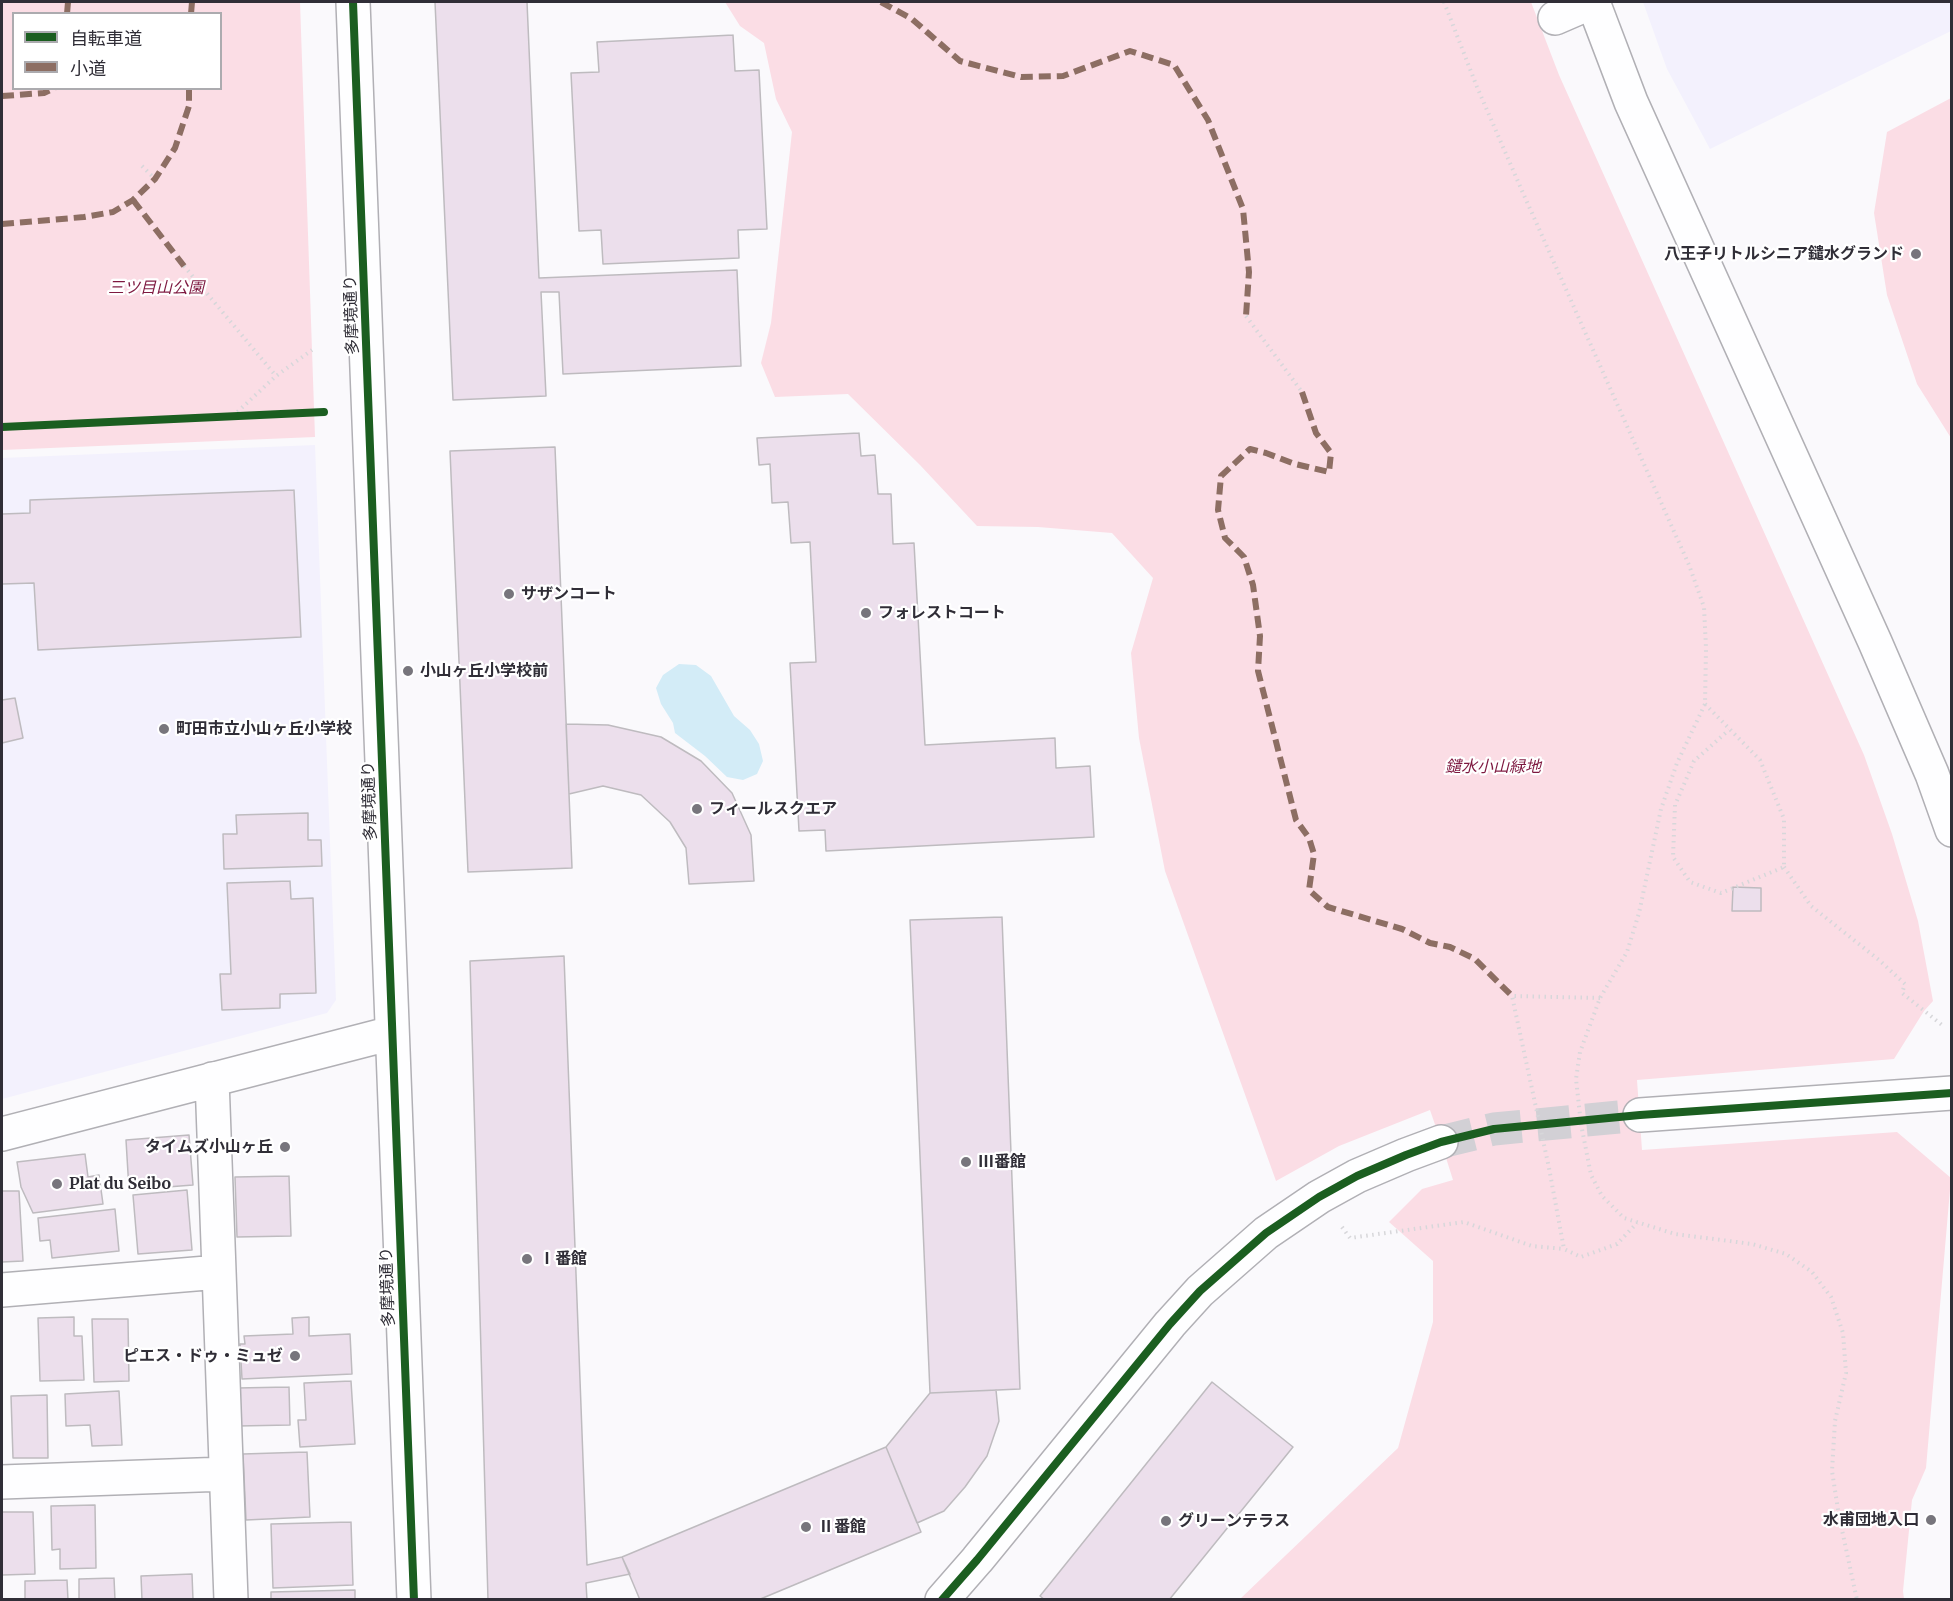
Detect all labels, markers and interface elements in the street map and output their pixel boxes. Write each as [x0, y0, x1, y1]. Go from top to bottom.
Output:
legend [12, 12, 222, 90]
text: 自転車道 [70, 27, 142, 50]
text: 小道 [70, 57, 106, 80]
place label: 八王子リトルシニア鑓水グランド [1664, 244, 1904, 264]
marker: 八王子リトルシニア鑓水グランド [1909, 247, 1923, 261]
street label: 多摩境通り [341, 275, 363, 355]
park label: 三ツ目山公園 [108, 278, 204, 298]
place label: サザンコート [521, 584, 617, 604]
marker: サザンコート [502, 587, 516, 601]
place label: フォレストコート [878, 603, 1006, 623]
marker: フォレストコート [859, 606, 873, 620]
place label: 小山ヶ丘小学校前 [420, 661, 548, 681]
marker: 小山ヶ丘小学校前 [401, 664, 415, 678]
place label: 町田市立小山ヶ丘小学校 [176, 719, 352, 739]
marker: 町田市立小山ヶ丘小学校 [157, 722, 171, 736]
park label: 鑓水小山緑地 [1445, 757, 1541, 777]
street label: 多摩境通り [359, 761, 381, 841]
place label: フィールスクエア [709, 799, 837, 819]
marker: フィールスクエア [690, 802, 704, 816]
place label: タイムズ小山ヶ丘 [145, 1137, 273, 1157]
marker: タイムズ小山ヶ丘 [278, 1140, 292, 1154]
place label: Ⅲ番館 [978, 1152, 1026, 1172]
marker: Ⅲ番館 [959, 1155, 973, 1169]
place label: Plat du Seibo [69, 1174, 171, 1194]
marker: Plat du Seibo [50, 1177, 64, 1191]
street label: 多摩境通り [377, 1247, 399, 1327]
place label: Ⅰ番館 [539, 1249, 587, 1269]
marker: Ⅰ番館 [520, 1252, 534, 1266]
place label: ピエス・ドゥ・ミュゼ [123, 1346, 283, 1366]
marker: ピエス・ドゥ・ミュゼ [288, 1349, 302, 1363]
place label: 水甫団地入口 [1823, 1510, 1919, 1530]
place label: グリーンテラス [1178, 1511, 1290, 1531]
marker: 水甫団地入口 [1924, 1513, 1938, 1527]
marker: グリーンテラス [1159, 1514, 1173, 1528]
place label: Ⅱ番館 [818, 1517, 866, 1537]
marker: Ⅱ番館 [799, 1520, 813, 1534]

